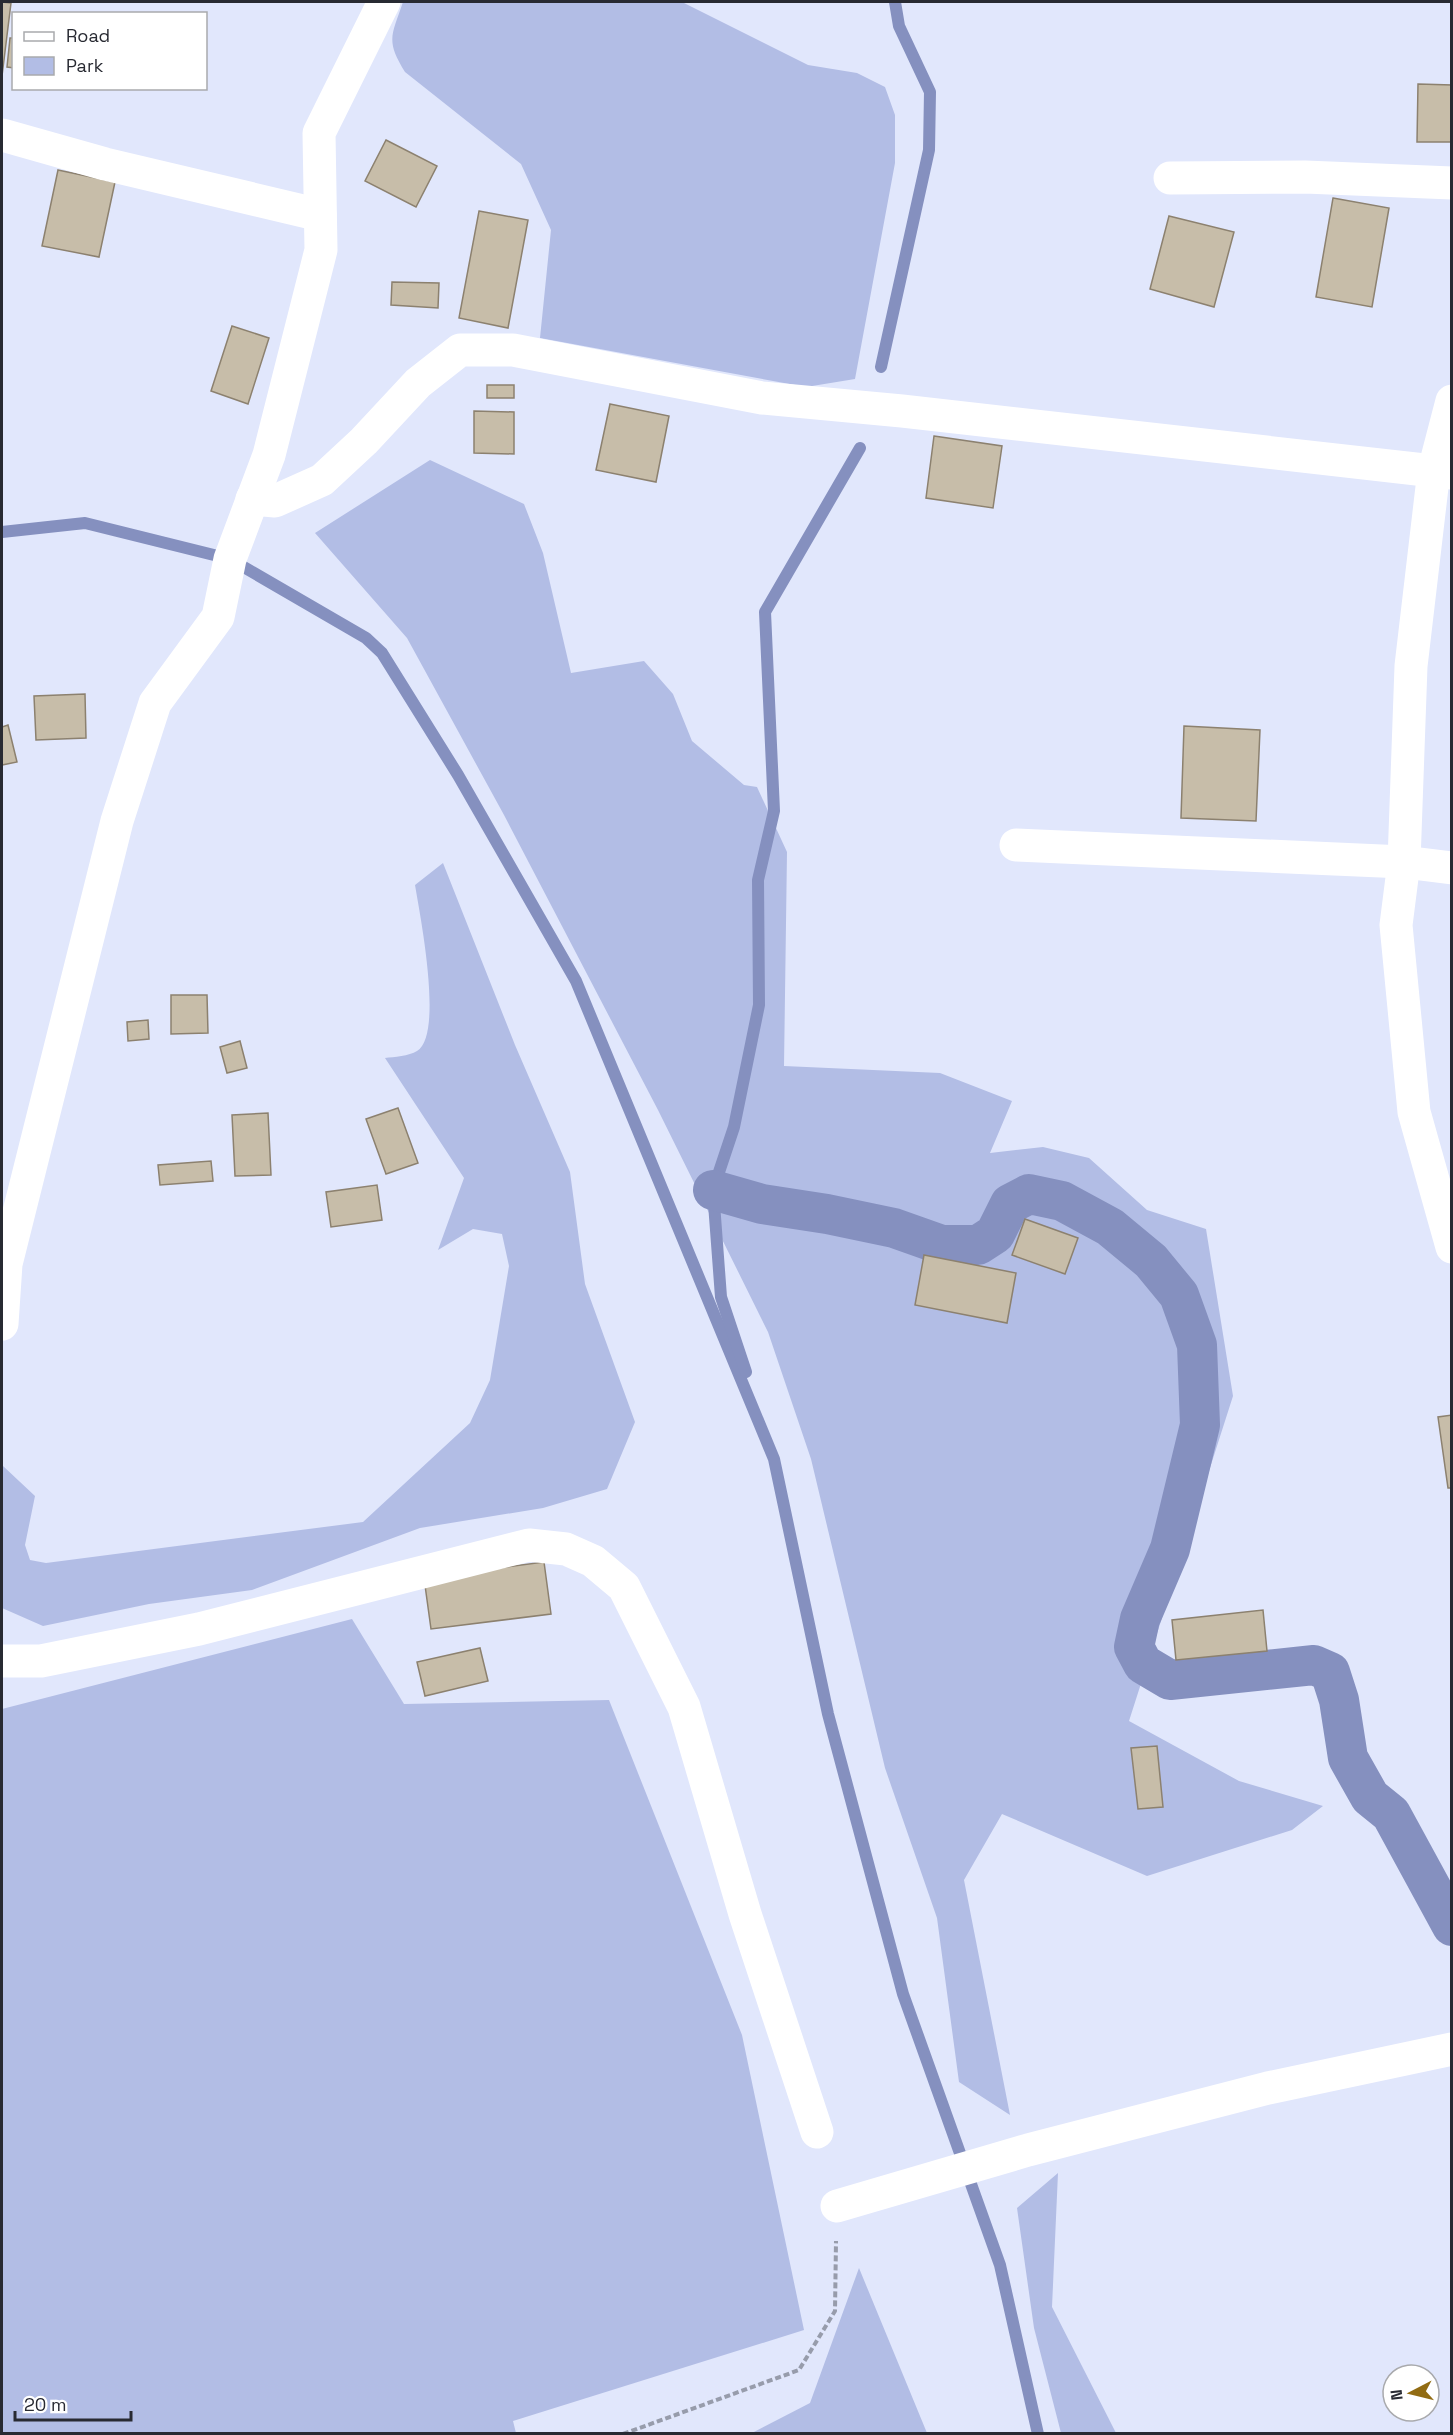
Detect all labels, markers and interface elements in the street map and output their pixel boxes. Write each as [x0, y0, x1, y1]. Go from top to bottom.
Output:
legend [12, 12, 207, 90]
text: Road [66, 24, 110, 47]
text: Park [66, 54, 104, 77]
north arrow [1381, 2363, 1441, 2423]
scale bar [15, 2384, 130, 2422]
text: N [1386, 2388, 1408, 2401]
text: 20 m [24, 2393, 67, 2416]

